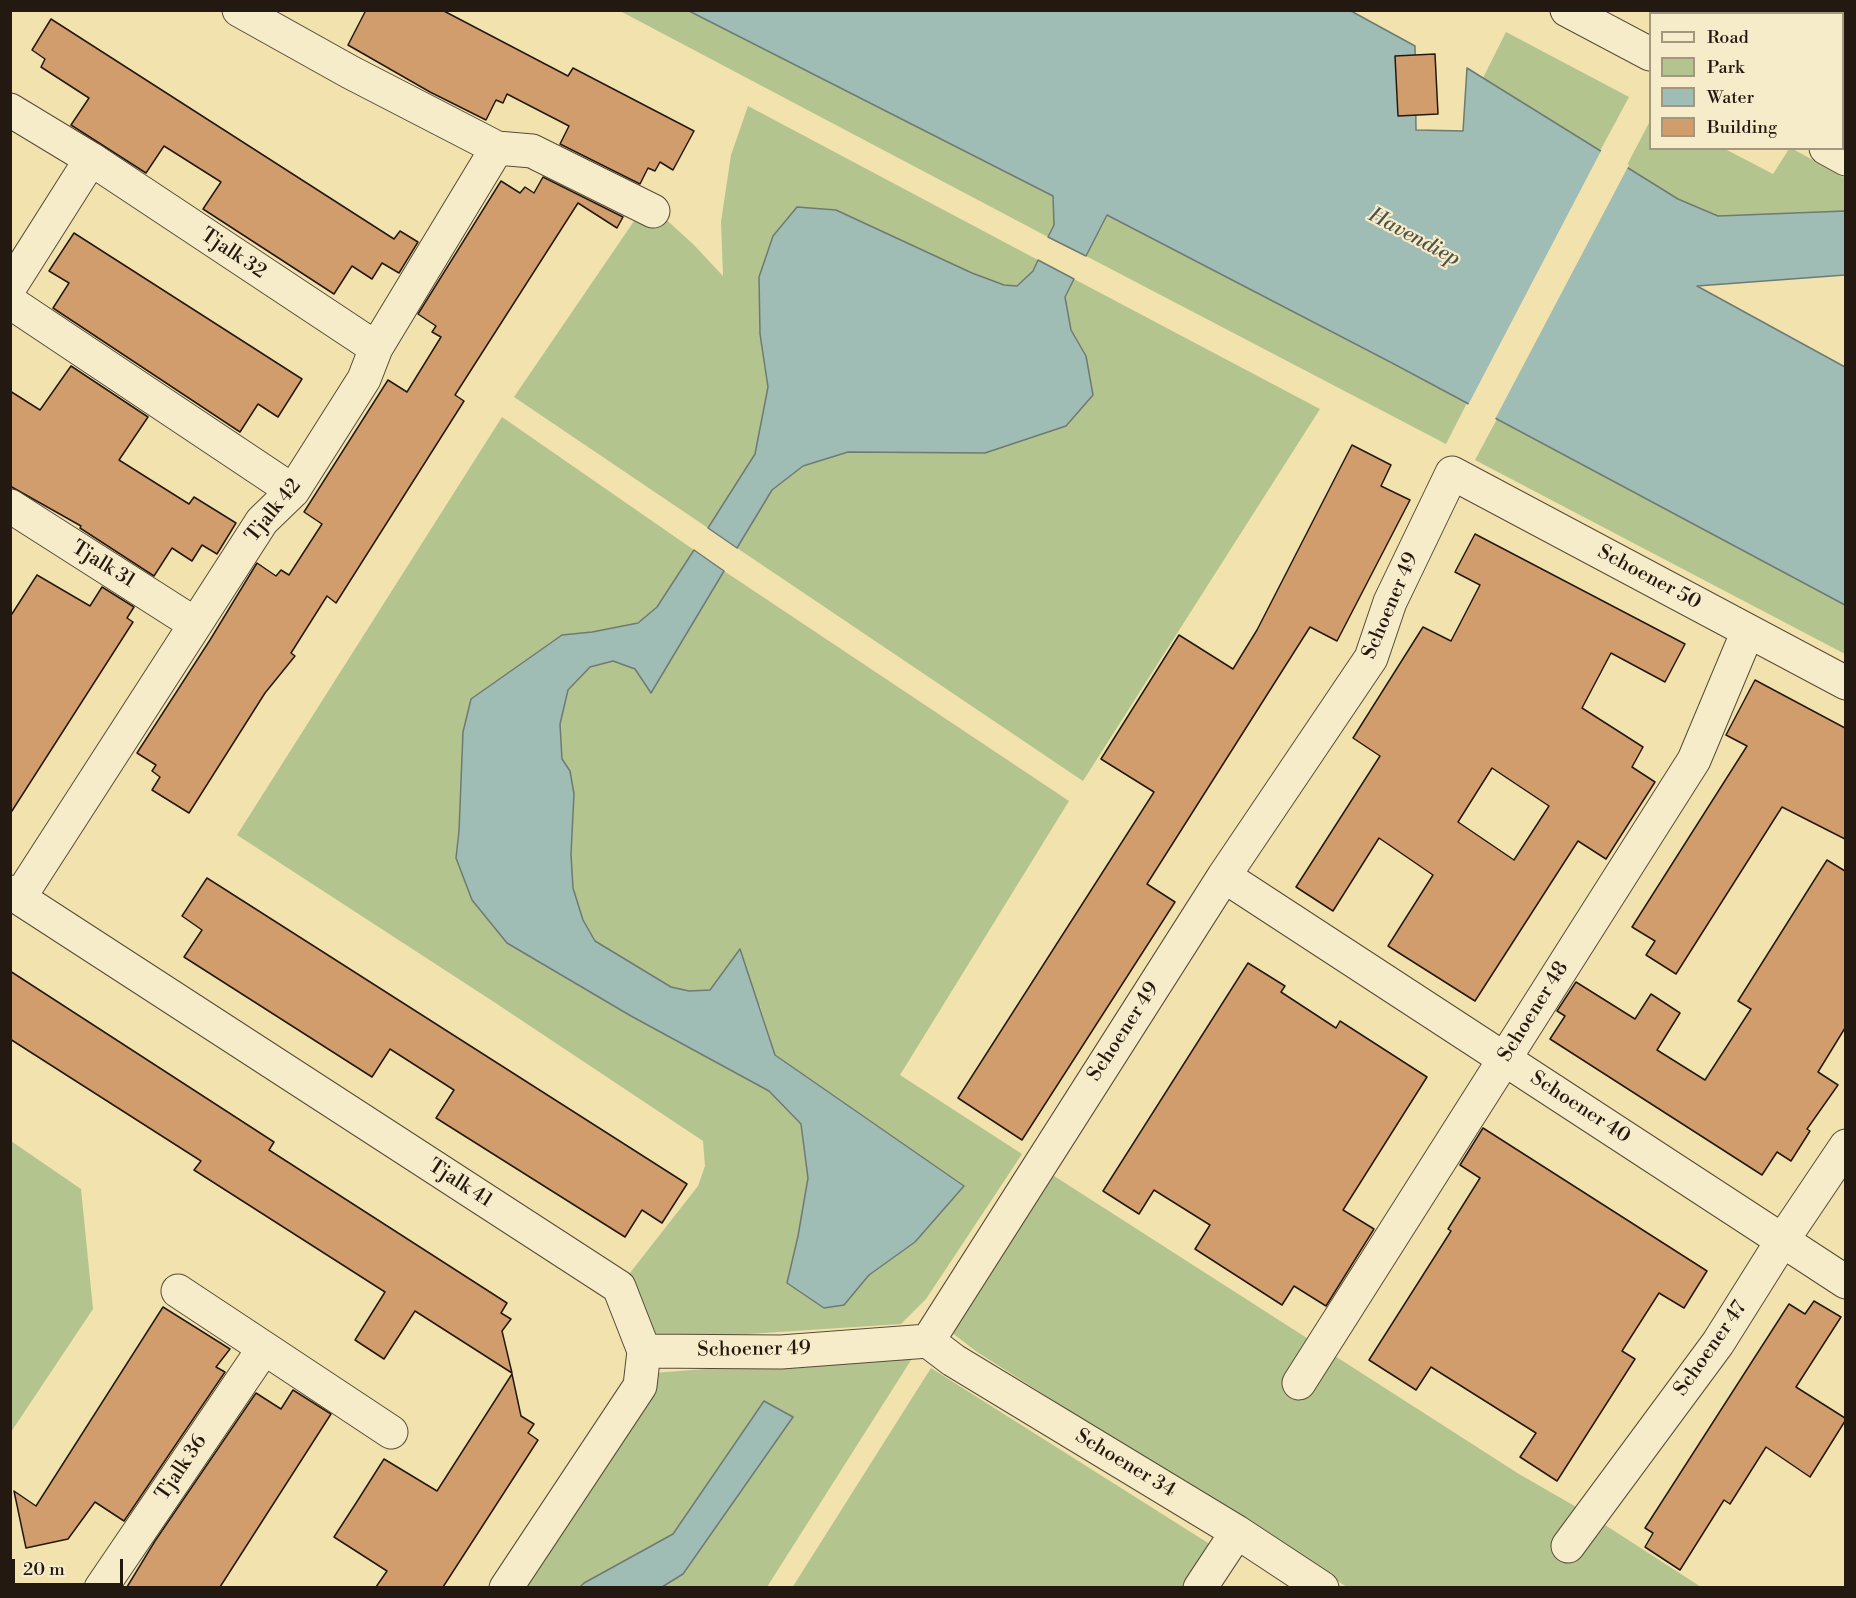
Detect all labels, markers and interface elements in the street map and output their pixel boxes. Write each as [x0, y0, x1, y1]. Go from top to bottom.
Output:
legend [1649, 12, 1844, 150]
text: Road [1707, 26, 1749, 49]
text: Park [1707, 56, 1744, 79]
text: Water [1707, 86, 1754, 109]
text: Building [1707, 116, 1777, 139]
water label: Havendiep [1364, 203, 1464, 273]
street label: Tjalk 32 [196, 223, 270, 285]
street label: Tjalk 42 [241, 475, 307, 547]
street label: Tjalk 31 [67, 536, 139, 594]
street label: Schoener 50 [1593, 541, 1705, 615]
street label: Schoener 49 [1358, 549, 1424, 663]
street label: Schoener 48 [1494, 957, 1574, 1067]
street label: Schoener 49 [1083, 978, 1165, 1086]
street label: Schoener 40 [1525, 1067, 1635, 1149]
street label: Tjalk 41 [423, 1154, 497, 1214]
street label: Schoener 47 [1669, 1297, 1753, 1401]
street label: Schoener 49 [697, 1337, 811, 1363]
street label: Schoener 34 [1071, 1425, 1179, 1503]
street label: Tjalk 36 [151, 1430, 213, 1506]
scale bar [15, 1547, 126, 1585]
text: 20 m [23, 1558, 65, 1581]

